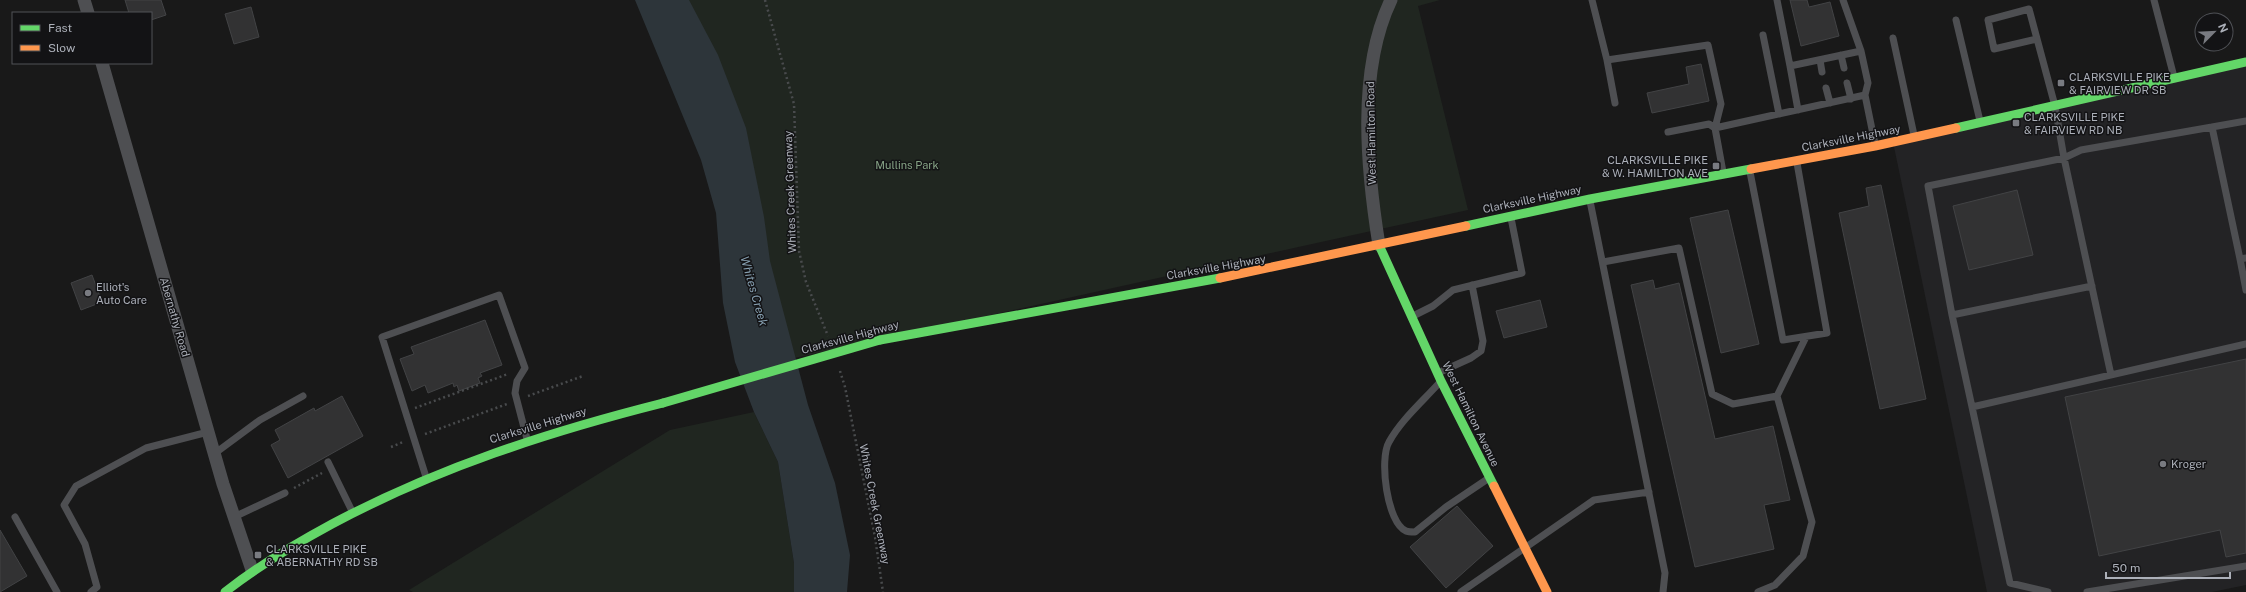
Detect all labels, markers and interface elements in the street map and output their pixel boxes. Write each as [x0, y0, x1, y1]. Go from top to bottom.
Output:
legend [12, 12, 152, 64]
north arrow [2194, 12, 2234, 52]
text: Fast [48, 21, 73, 35]
text: N [2216, 22, 2230, 34]
text: Slow [48, 41, 76, 55]
place label: CLARKSVILLE PIKE & FAIRVIEW DR SB [2069, 71, 2170, 96]
marker: CLARKSVILLE PIKE & FAIRVIEW DR SB [2056, 78, 2066, 88]
street label: West Hamilton Road [1364, 81, 1378, 185]
place label: CLARKSVILLE PIKE & FAIRVIEW RD NB [2024, 111, 2125, 136]
marker: CLARKSVILLE PIKE & FAIRVIEW RD NB [2011, 118, 2021, 128]
street label: Clarksville Highway [1800, 122, 1902, 153]
street label: Whites Creek Greenway [782, 131, 798, 253]
place label: CLARKSVILLE PIKE & W. HAMILTON AVE [1602, 154, 1708, 179]
park label: Mullins Park [875, 159, 939, 171]
marker: CLARKSVILLE PIKE & W. HAMILTON AVE [1711, 161, 1721, 171]
street label: Clarksville Highway [1482, 183, 1583, 215]
street label: Clarksville Highway [1165, 252, 1267, 282]
water label: Whites Creek [737, 254, 771, 328]
street label: Abernathy Road [158, 276, 192, 358]
place label: Elliot's Auto Care [96, 281, 147, 306]
marker: Elliot's Auto Care [83, 288, 93, 298]
street label: Clarksville Highway [800, 318, 900, 356]
street label: West Hamilton Avenue [1440, 359, 1502, 469]
street label: Clarksville Highway [488, 405, 588, 445]
street label: Whites Creek Greenway [857, 443, 893, 565]
place label: Kroger [2171, 458, 2206, 470]
marker: Kroger [2158, 459, 2168, 469]
place label: CLARKSVILLE PIKE & ABERNATHY RD SB [266, 543, 378, 568]
marker: CLARKSVILLE PIKE & ABERNATHY RD SB [253, 550, 263, 560]
scale bar [2106, 554, 2230, 580]
text: 50 m [2112, 561, 2140, 575]

